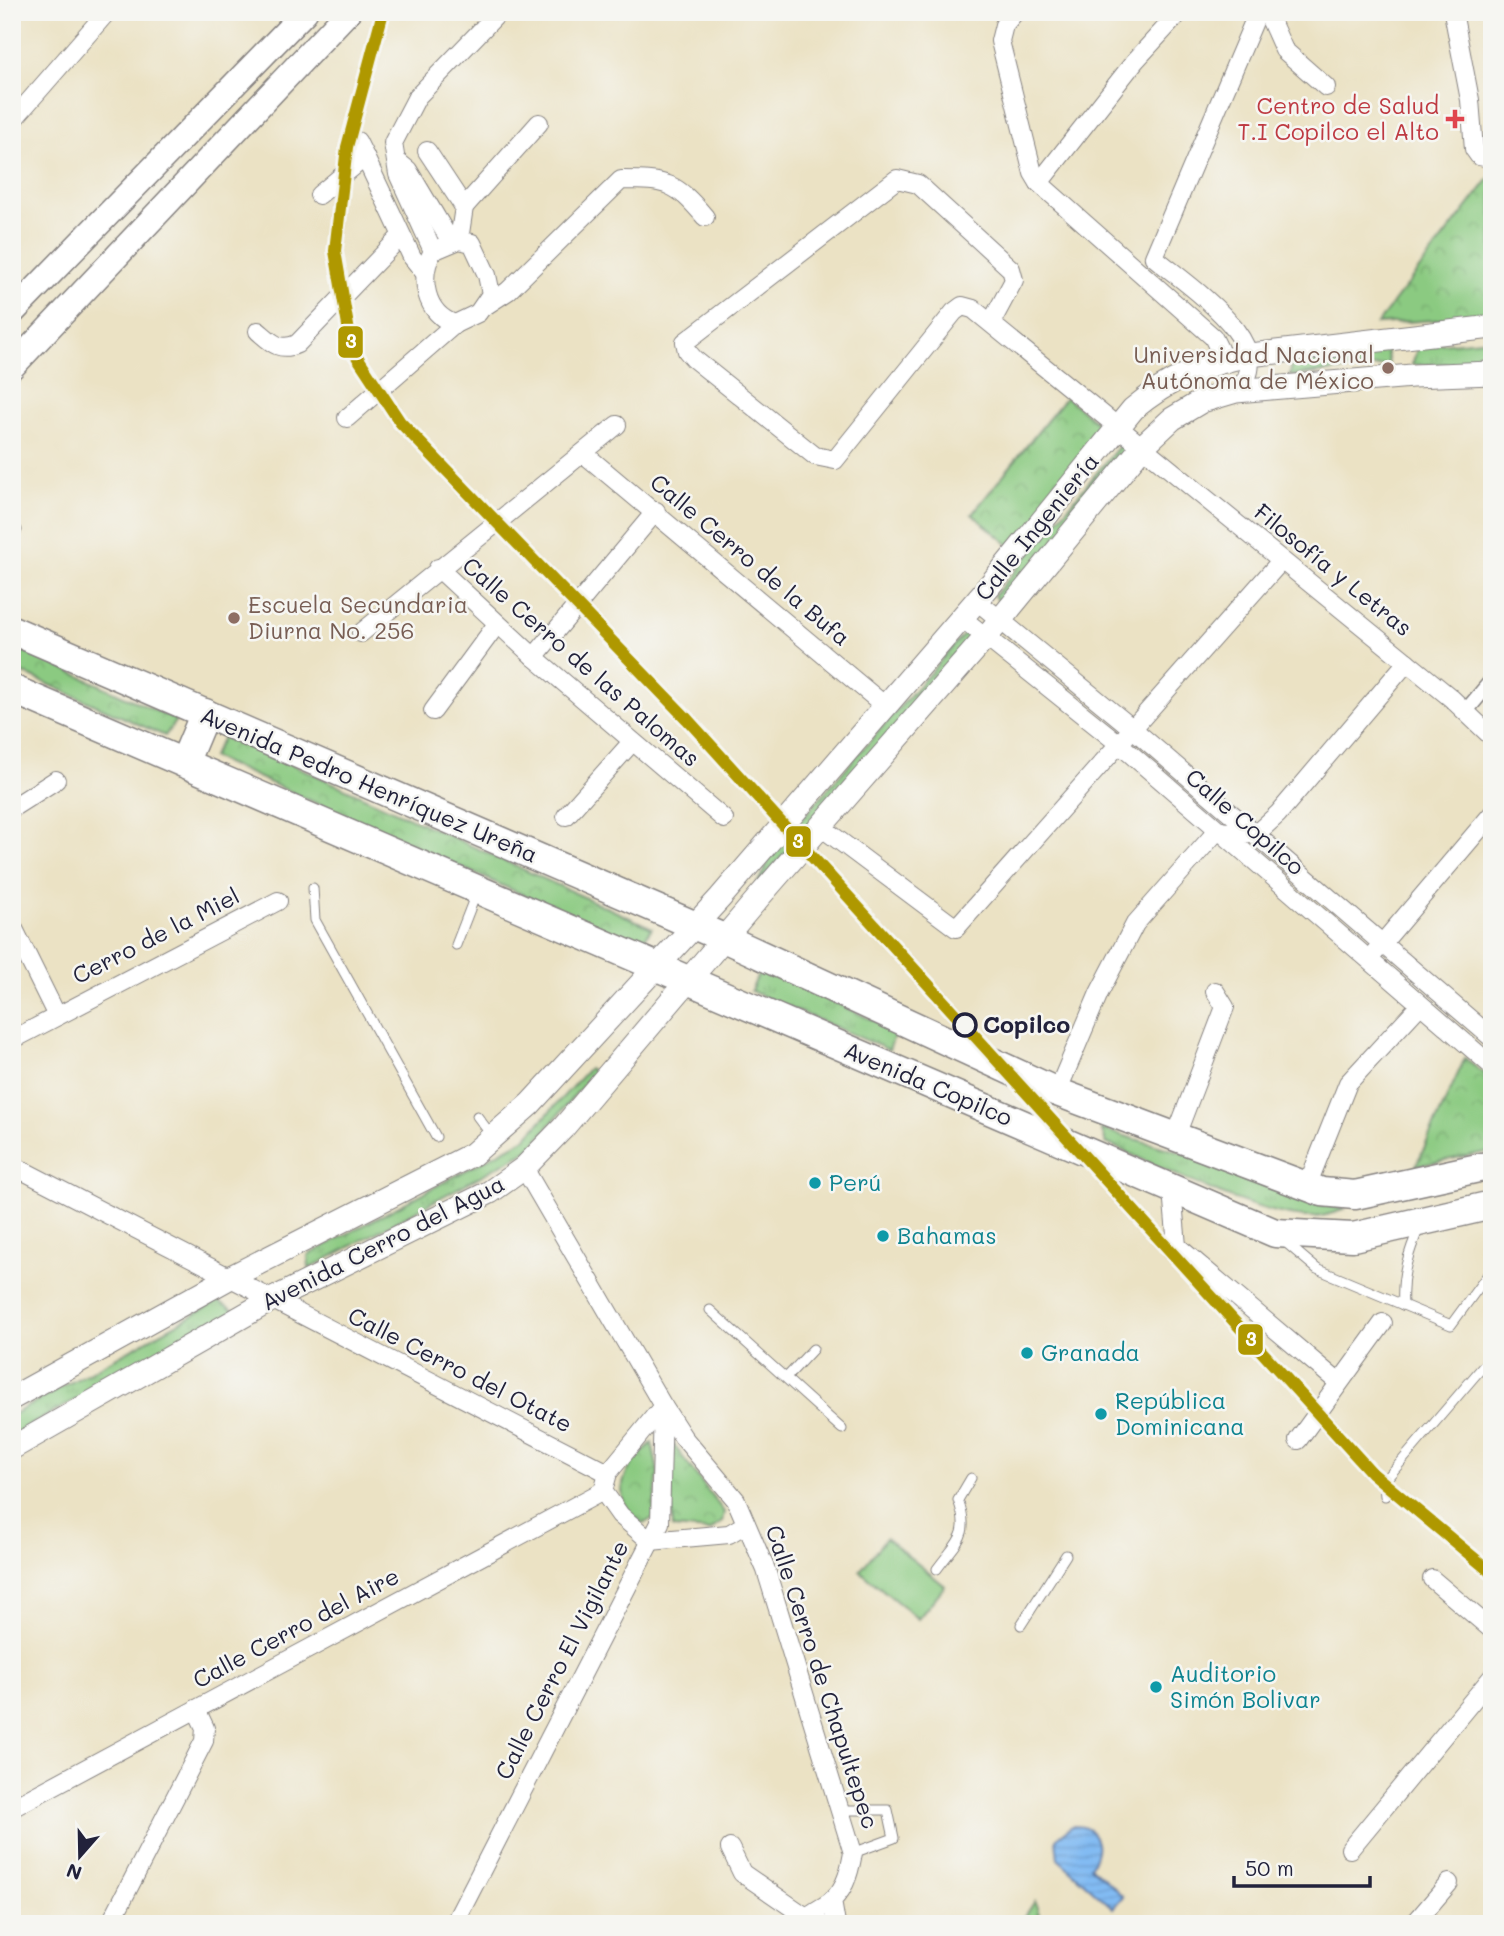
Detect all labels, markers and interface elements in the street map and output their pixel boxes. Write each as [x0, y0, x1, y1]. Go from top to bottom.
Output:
place label: Centro de Salud T.I Copilco el Alto [1238, 90, 1439, 146]
marker: Centro de Salud T.I Copilco el Alto [1445, 109, 1465, 129]
line badge: 3 [337, 325, 364, 359]
text: 3 [345, 328, 357, 353]
place label: Universidad Nacional Autónoma de México [1134, 339, 1374, 395]
marker: Universidad Nacional Autónoma de México [1380, 360, 1396, 376]
street label: Calle Ingeniería [967, 446, 1105, 606]
street label: Calle Cerro de la Bufa [644, 467, 857, 652]
street label: Filosofía y Letras [1248, 496, 1419, 642]
street label: Calle Cerro de las Palomas [457, 550, 707, 773]
place label: Escuela Secundaria Diurna No. 256 [248, 589, 468, 645]
marker: Escuela Secundaria Diurna No. 256 [226, 610, 242, 626]
street label: Avenida Pedro Henríquez Ureña [196, 699, 543, 869]
street label: Calle Copilco [1180, 761, 1311, 881]
line badge: 3 [785, 825, 812, 858]
text: 3 [792, 828, 804, 853]
street label: Cerro de la Miel [67, 880, 244, 990]
place label: Copilco [983, 1009, 1070, 1039]
marker: Copilco [953, 1013, 977, 1037]
street label: Avenida Copilco [840, 1034, 1017, 1132]
place label: Perú [829, 1167, 881, 1197]
street label: Avenida Cerro del Agua [256, 1168, 509, 1317]
marker: Perú [807, 1175, 823, 1191]
place label: Bahamas [897, 1220, 997, 1250]
marker: Bahamas [875, 1228, 891, 1244]
street label: Calle Cerro del Otate [343, 1300, 578, 1439]
line badge: 3 [1237, 1323, 1264, 1356]
text: 3 [1245, 1326, 1257, 1351]
place label: Granada [1041, 1337, 1140, 1367]
marker: Granada [1019, 1345, 1035, 1361]
place label: República Dominicana [1115, 1385, 1245, 1441]
marker: República Dominicana [1093, 1406, 1109, 1422]
street label: Calle Cerro de Chapultepec [760, 1521, 886, 1832]
street label: Calle Cerro El Vigilante [488, 1535, 634, 1784]
street label: Calle Cerro del Aire [187, 1560, 404, 1694]
place label: Auditorio Simón Bolivar [1170, 1658, 1321, 1714]
marker: Auditorio Simón Bolivar [1148, 1679, 1164, 1695]
north arrow [46, 1820, 116, 1890]
scale bar [1234, 1845, 1371, 1889]
text: 50 m [1245, 1854, 1294, 1881]
text: N [63, 1858, 85, 1887]

